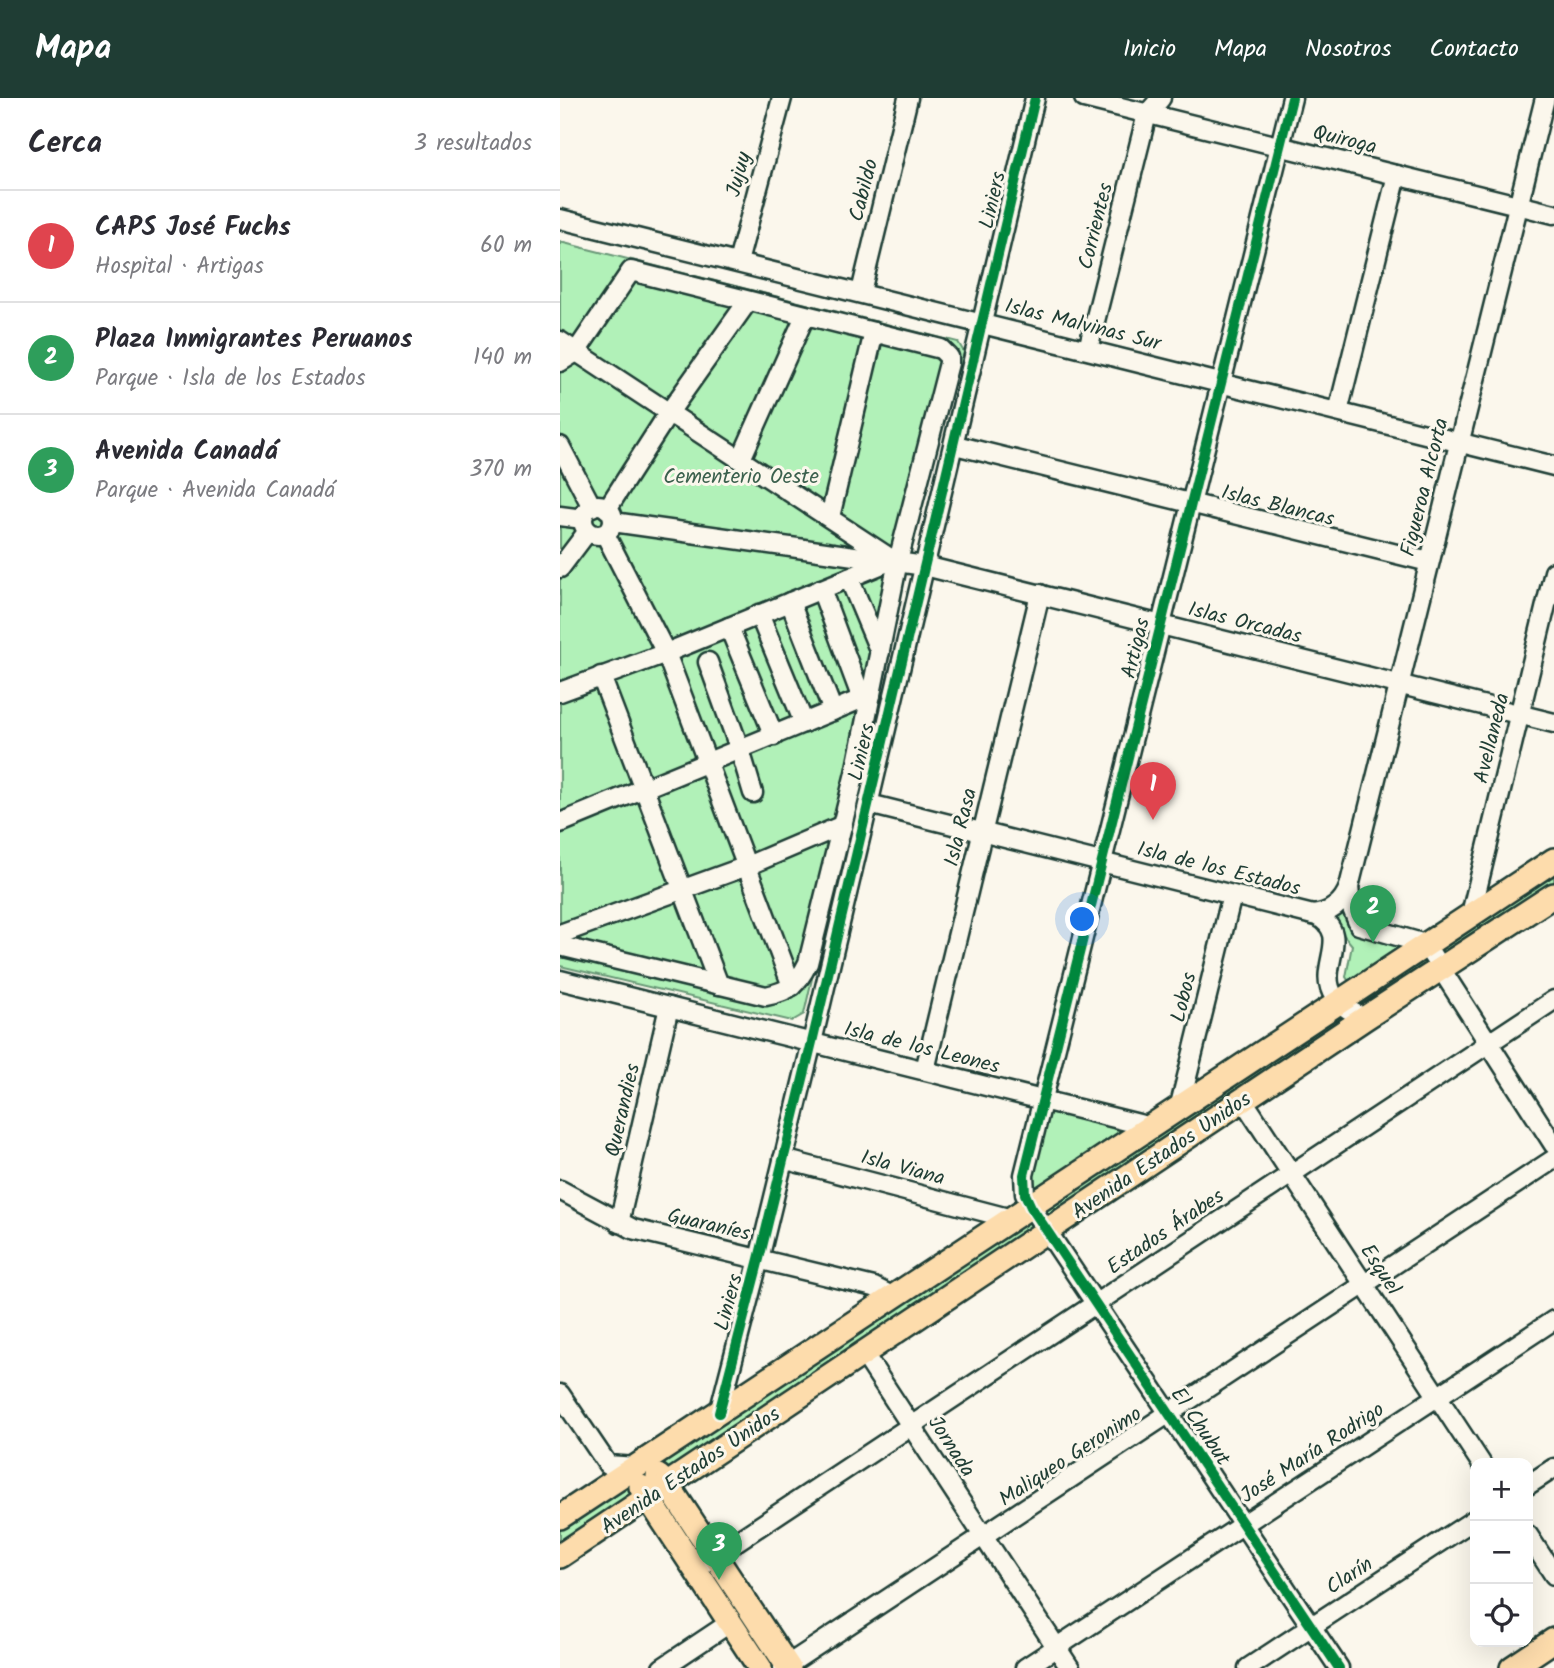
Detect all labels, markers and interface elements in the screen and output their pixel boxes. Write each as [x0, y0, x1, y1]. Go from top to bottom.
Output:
text: Mapa [35, 23, 111, 76]
text: Inicio [1123, 30, 1176, 69]
text: Mapa [1214, 30, 1267, 69]
text: Nosotros [1305, 30, 1392, 69]
text: Contacto [1430, 30, 1519, 69]
street label: Quiroga [1309, 117, 1380, 164]
text: Cerca [28, 120, 102, 168]
text: 3 resultados [414, 126, 532, 162]
street label: Jujuy [718, 148, 761, 200]
street label: Cabildo [841, 156, 888, 225]
street label: Liniers [971, 168, 1016, 232]
street label: Corrientes [1070, 180, 1123, 273]
text: CAPS José Fuchs [95, 207, 291, 249]
text: 1 [48, 228, 54, 264]
text: 60 m [480, 228, 532, 264]
text: Hospital · Artigas [95, 249, 264, 285]
street label: Islas Malvinas Sur [1001, 290, 1165, 361]
text: Plaza Inmigrantes Peruanos [95, 319, 413, 361]
text: 2 [44, 340, 58, 376]
text: 140 m [473, 340, 532, 376]
text: Parque · Isla de los Estados [95, 361, 365, 397]
street label: Figueroa Alcorta [1392, 415, 1459, 560]
text: Avenida Canadá [95, 431, 278, 473]
text: 3 [45, 452, 57, 488]
text: 370 m [469, 452, 532, 488]
park label: Cementerio Oeste [663, 461, 819, 494]
text: Parque · Avenida Canadá [95, 473, 335, 509]
street label: Islas Blancas [1218, 476, 1338, 536]
street label: Islas Orcadas [1184, 593, 1305, 654]
street label: Artigas [1113, 614, 1160, 682]
street label: Avellaneda [1465, 690, 1520, 787]
street label: Liniers [840, 720, 885, 784]
pin: 1 [1130, 762, 1176, 820]
street label: Isla Rasa [936, 785, 987, 870]
street label: Isla de los Estados [1133, 833, 1304, 906]
pin: 2 [1350, 885, 1396, 943]
your location [1065, 902, 1099, 936]
street label: Lobos [1162, 969, 1207, 1026]
street label: Isla de los Leones [840, 1013, 1003, 1084]
street label: Querandies [597, 1060, 650, 1160]
street label: Avenida Estados Unidos [1065, 1084, 1258, 1229]
street label: Isla Viana [857, 1141, 948, 1196]
street label: Estados Árabes [1100, 1181, 1231, 1284]
street label: Guaraníes [664, 1200, 753, 1251]
street label: Esquel [1351, 1237, 1409, 1302]
street label: Liniers [706, 1270, 753, 1335]
street label: El Chubut [1161, 1381, 1239, 1474]
street label: José María Rodrigo [1234, 1394, 1392, 1512]
street label: Maliqueo Geronimo [993, 1398, 1149, 1516]
street label: Avenida Estados Unidos [594, 1399, 787, 1544]
street label: Jornada [918, 1409, 983, 1484]
map controls [1470, 1458, 1533, 1647]
button: + [1470, 1458, 1533, 1521]
button: − [1470, 1521, 1533, 1584]
pin: 3 [696, 1522, 742, 1580]
street label: Clarín [1320, 1549, 1380, 1604]
button: locate [1470, 1584, 1533, 1647]

